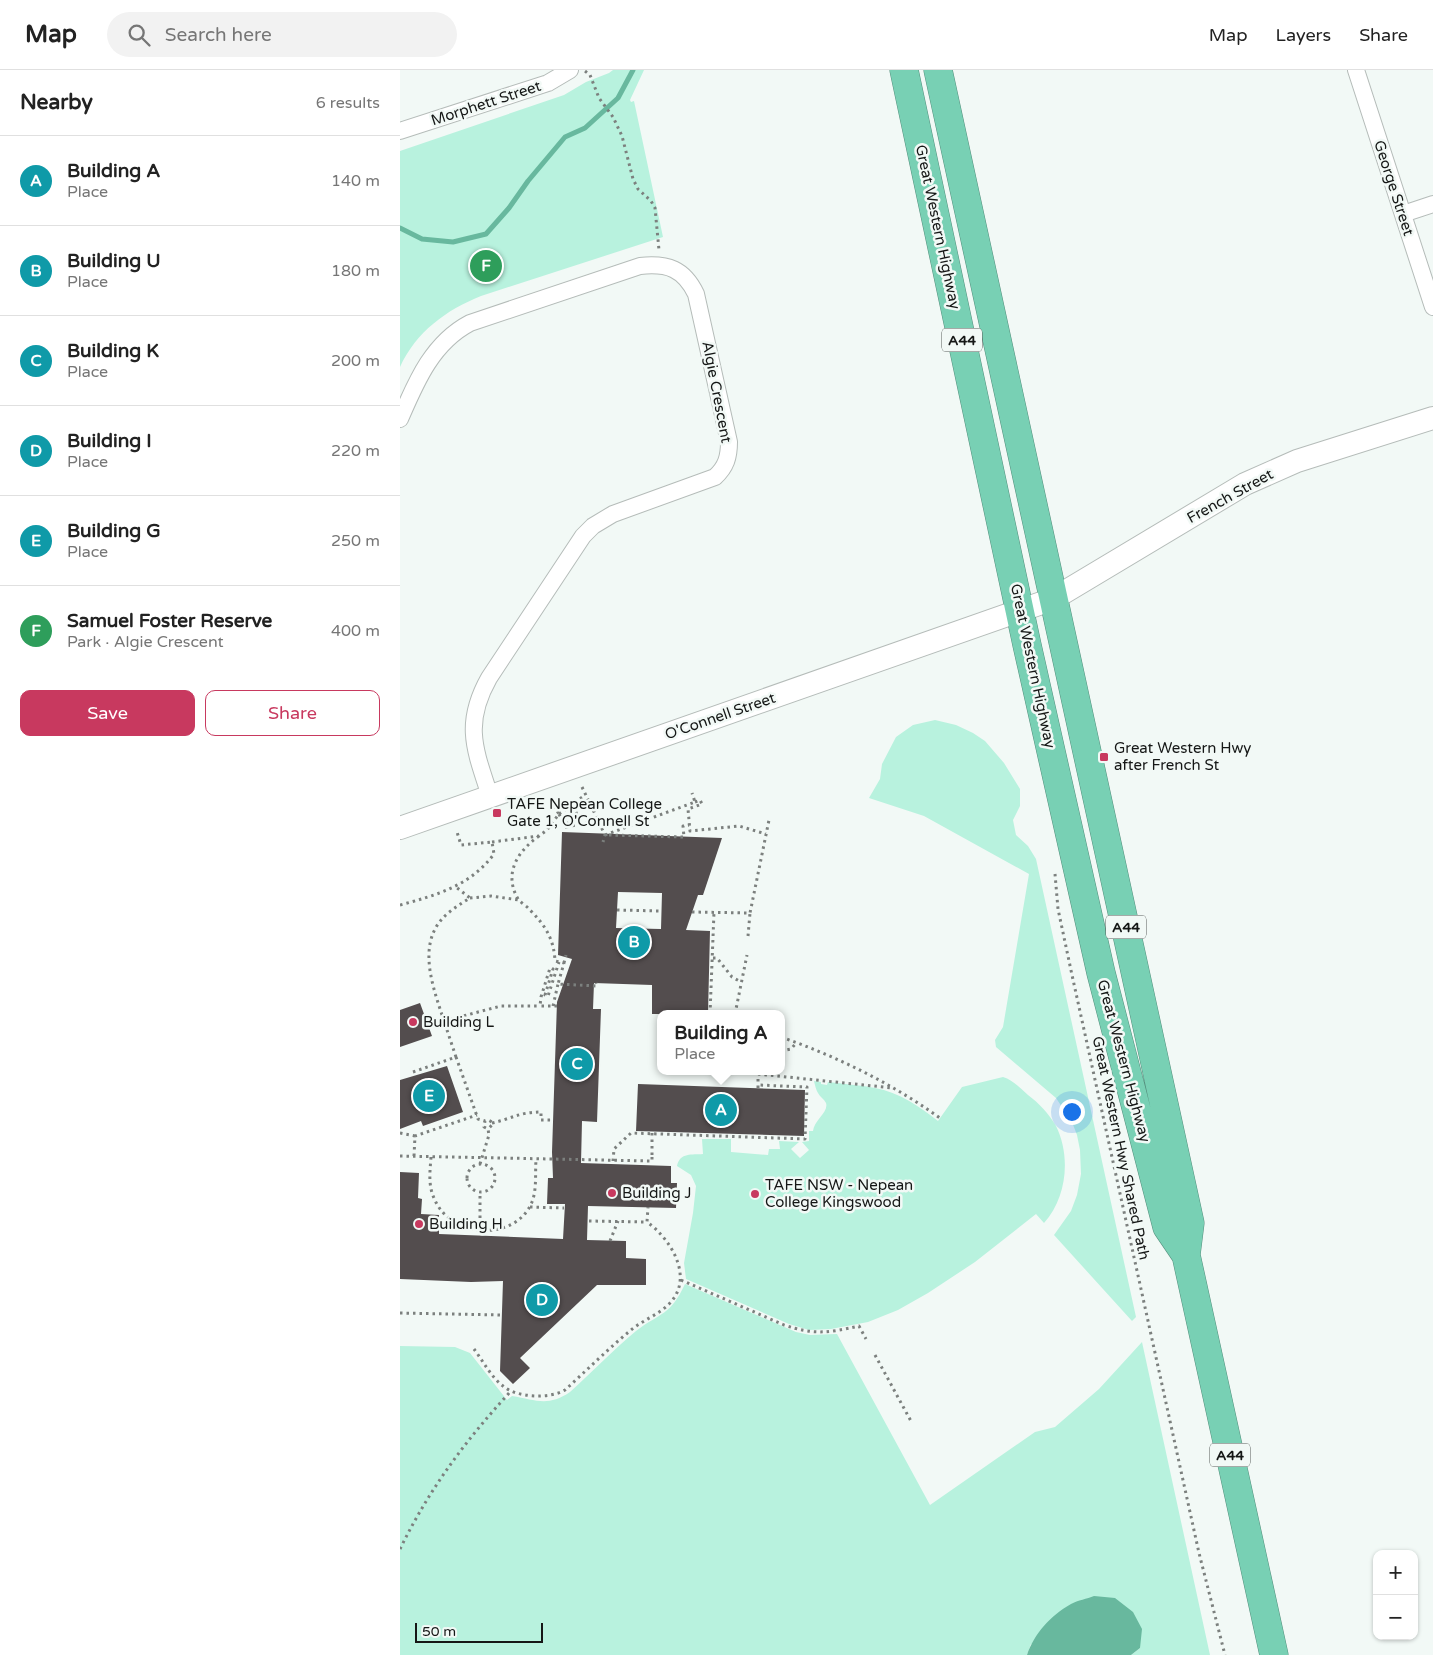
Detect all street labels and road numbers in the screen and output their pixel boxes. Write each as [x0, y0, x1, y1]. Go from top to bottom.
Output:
street label: Morphett Street [429, 77, 543, 129]
street label: George Street [1370, 138, 1418, 238]
street label: Great Western Highway [912, 143, 964, 311]
road number: A44 [942, 328, 982, 352]
street label: Algie Crescent [698, 340, 736, 445]
street label: French Street [1184, 465, 1276, 527]
street label: Great Western Highway [1007, 582, 1059, 750]
street label: O'Connell Street [662, 689, 778, 743]
road number: A44 [1106, 916, 1146, 939]
street label: Great Western Highway [1094, 978, 1154, 1144]
street label: Great Western Hwy Shared Path [1088, 1035, 1154, 1261]
road number: A44 [1210, 1444, 1250, 1466]

